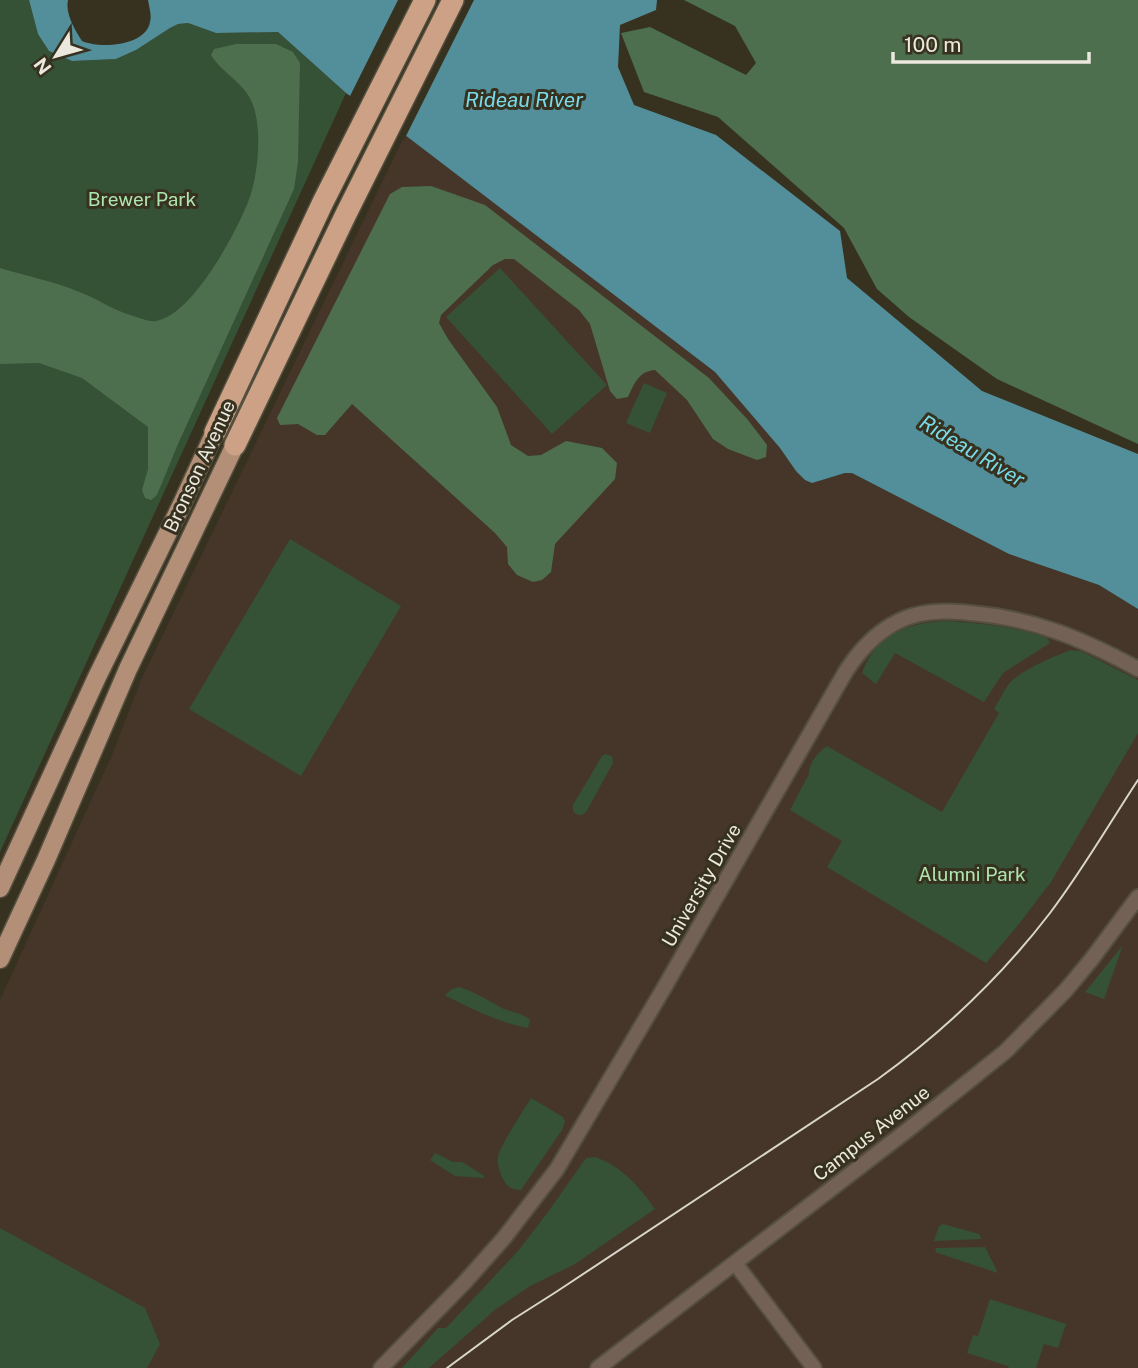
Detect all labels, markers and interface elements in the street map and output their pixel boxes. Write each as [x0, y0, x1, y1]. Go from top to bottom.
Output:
north arrow [21, 21, 91, 91]
scale bar [893, 21, 1089, 65]
text: 100 m [904, 32, 961, 57]
text: N [29, 54, 56, 79]
water label: Rideau River [465, 87, 584, 112]
park label: Brewer Park [88, 188, 197, 210]
street label: Bronson Avenue [159, 397, 239, 535]
water label: Rideau River [915, 409, 1030, 492]
street label: University Drive [657, 820, 745, 950]
park label: Alumni Park [918, 863, 1026, 885]
street label: Campus Avenue [808, 1081, 934, 1185]

